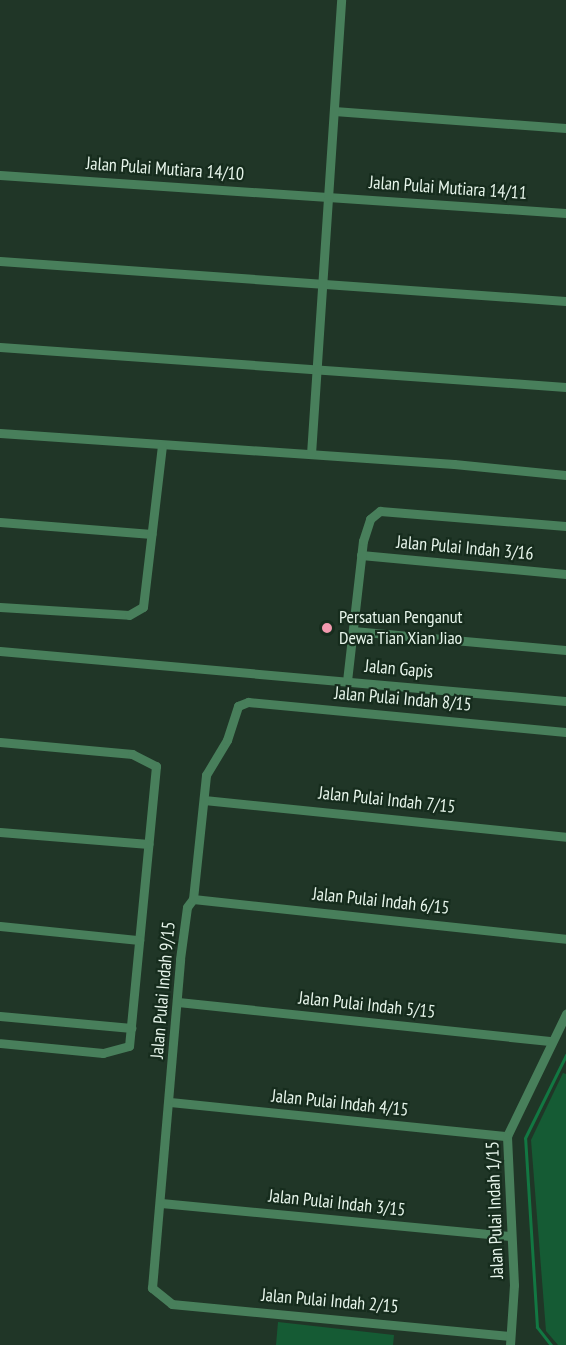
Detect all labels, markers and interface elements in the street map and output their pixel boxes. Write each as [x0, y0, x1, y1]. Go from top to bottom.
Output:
street label: Jalan Pulai Mutiara 14/10 [85, 153, 245, 185]
street label: Jalan Pulai Mutiara 14/11 [368, 172, 528, 204]
street label: Jalan Pulai Indah 3/16 [395, 531, 535, 565]
place label: Persatuan Penganut Dewa Tian Xian Jiao [339, 607, 463, 650]
marker: Persatuan Penganut Dewa Tian Xian Jiao [320, 621, 334, 635]
street label: Jalan Gapis [364, 655, 434, 683]
street label: Jalan Pulai Indah 8/15 [333, 682, 473, 716]
street label: Jalan Pulai Indah 7/15 [317, 782, 457, 818]
street label: Jalan Pulai Indah 6/15 [311, 883, 451, 919]
street label: Jalan Pulai Indah 9/15 [146, 920, 180, 1060]
street label: Jalan Pulai Indah 5/15 [297, 987, 437, 1023]
street label: Jalan Pulai Indah 4/15 [270, 1085, 410, 1121]
street label: Jalan Pulai Indah 1/15 [482, 1141, 508, 1279]
street label: Jalan Pulai Indah 3/15 [267, 1185, 407, 1221]
street label: Jalan Pulai Indah 2/15 [260, 1284, 400, 1318]

